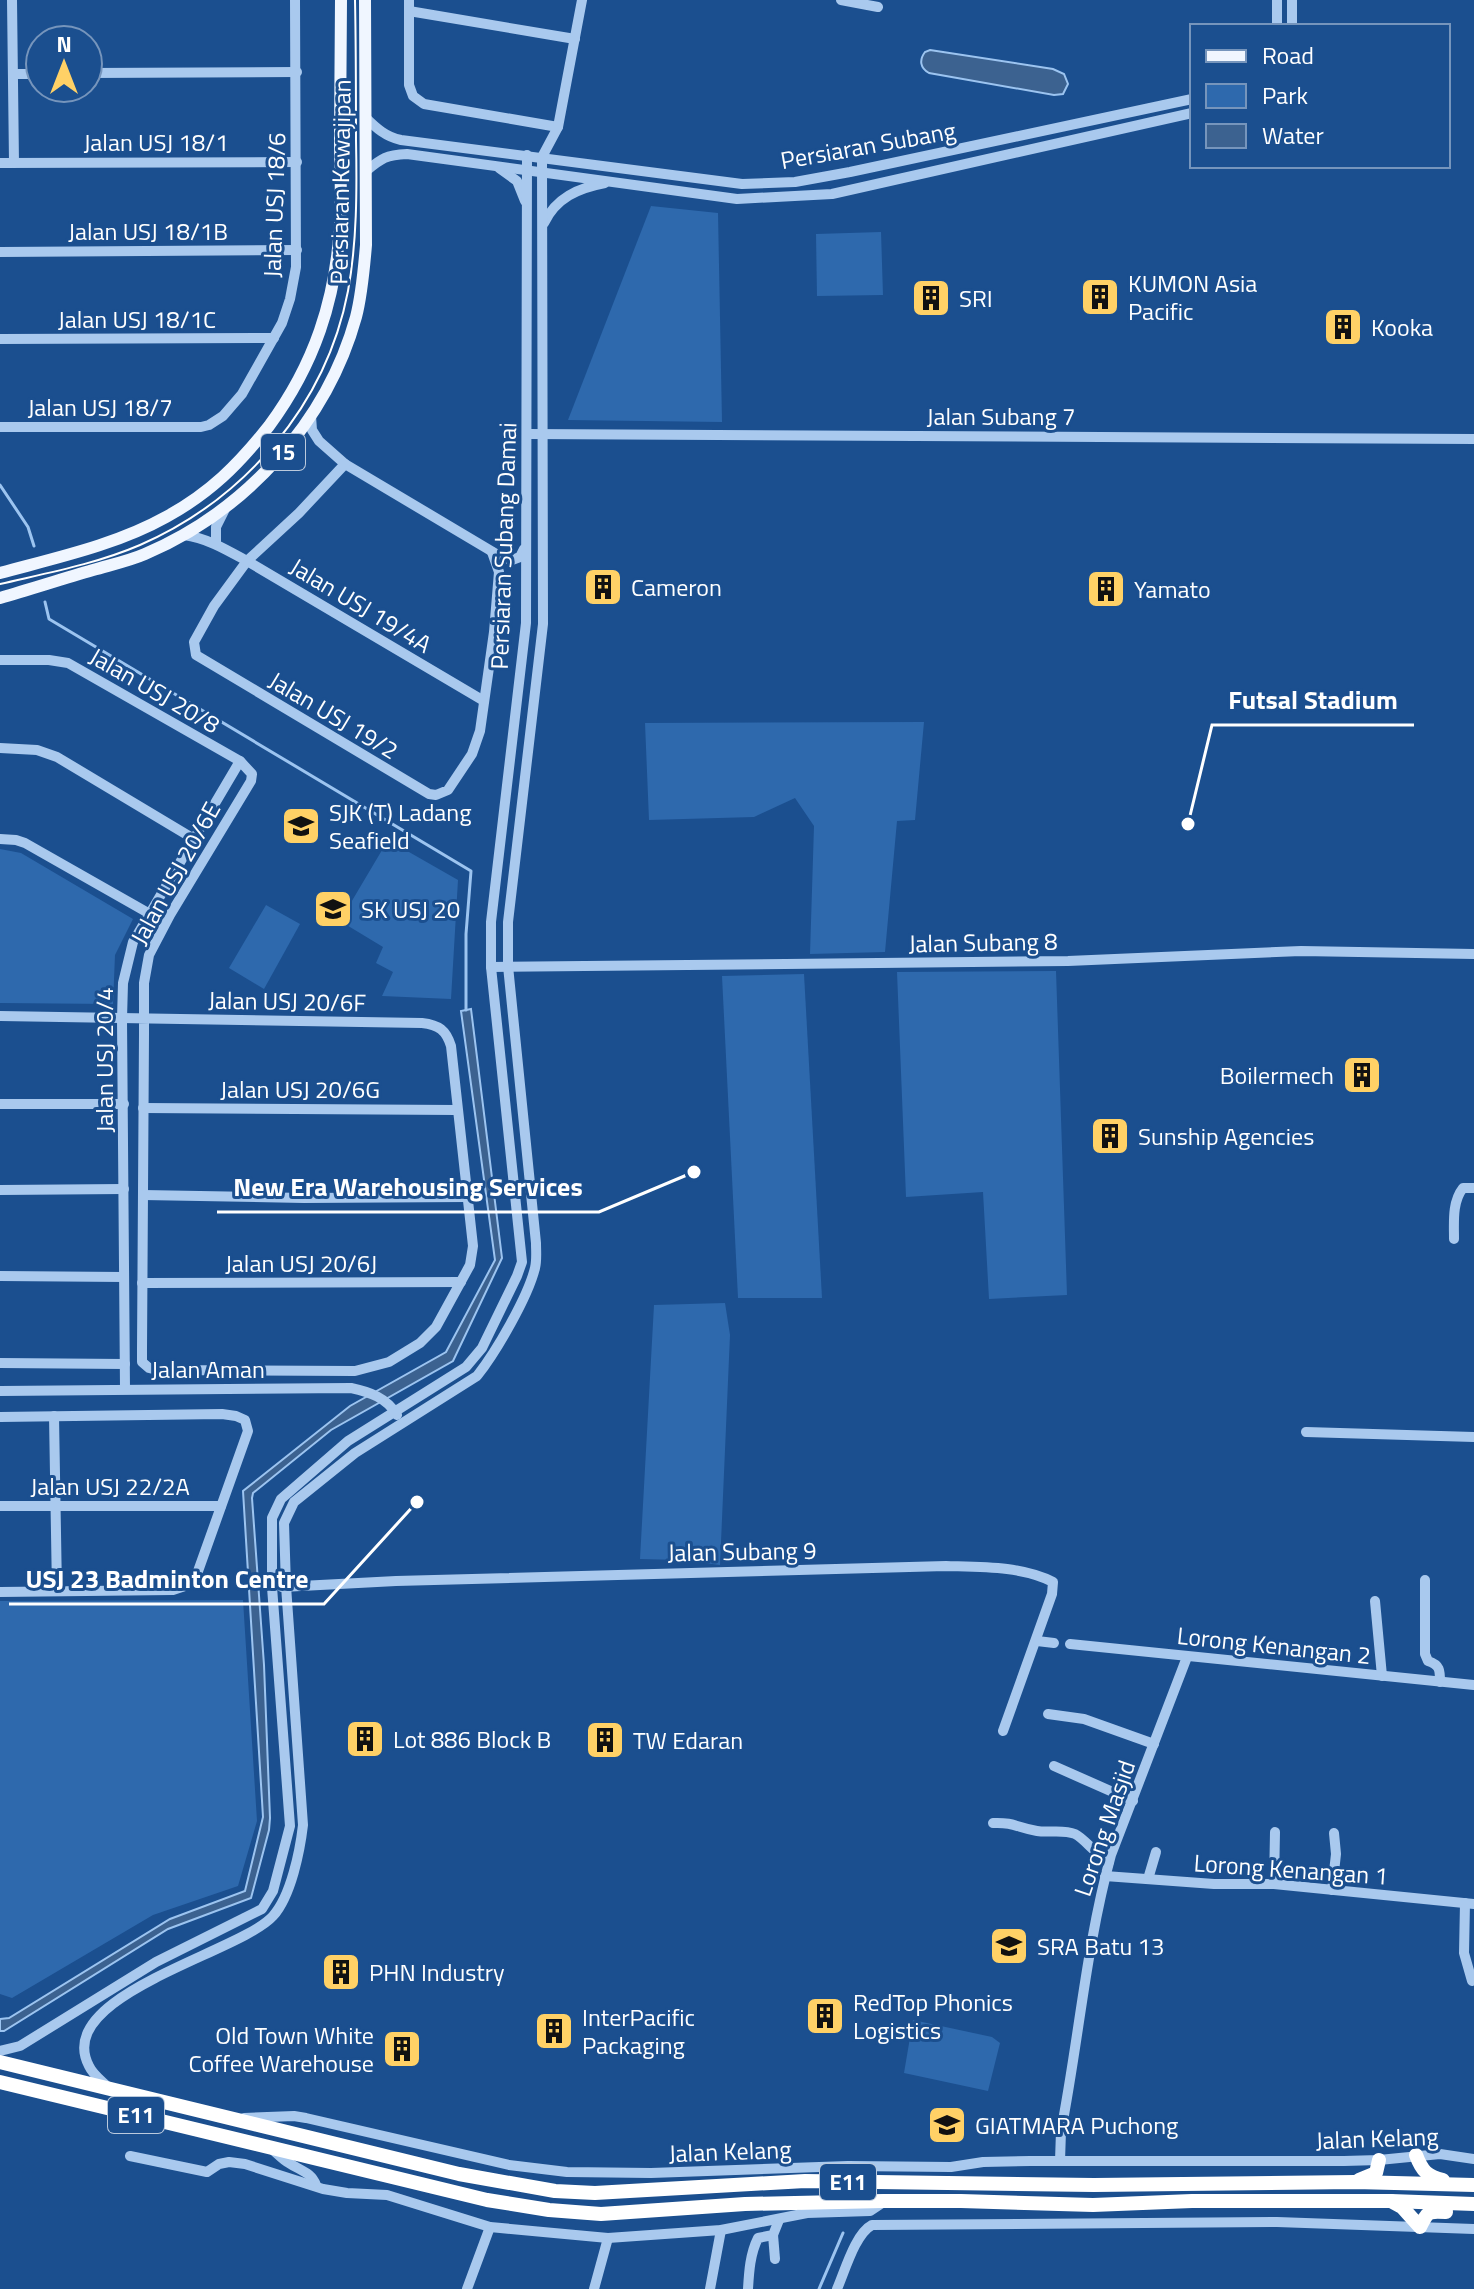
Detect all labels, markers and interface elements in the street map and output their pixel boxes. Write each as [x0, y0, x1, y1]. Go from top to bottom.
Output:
north arrow [24, 24, 104, 104]
legend [1190, 24, 1450, 168]
text: N [56, 27, 72, 61]
text: Road [1262, 37, 1314, 73]
text: Park [1262, 77, 1308, 113]
street label: Persiaran Kewajipan [320, 79, 360, 285]
street label: Persiaran Subang [778, 112, 958, 178]
text: Water [1262, 117, 1324, 153]
street label: Jalan USJ 18/1 [83, 124, 229, 160]
street label: Jalan USJ 18/6 [253, 132, 295, 278]
street label: Jalan USJ 18/1B [68, 213, 228, 249]
place label: KUMON Asia Pacific [1128, 265, 1257, 329]
building icon: KUMON Asia Pacific [1079, 276, 1121, 318]
building icon: SRI [910, 277, 952, 319]
place label: SRI [959, 280, 993, 316]
street label: Jalan USJ 18/1C [58, 301, 216, 337]
building icon: Kooka [1322, 306, 1364, 348]
place label: Kooka [1371, 309, 1433, 345]
street label: Jalan USJ 18/7 [27, 389, 173, 425]
street label: Jalan Subang 7 [926, 398, 1076, 434]
street label: Persiaran Subang Damai [481, 422, 525, 670]
road number: 15 [261, 434, 305, 470]
street label: Jalan USJ 19/4A [283, 548, 439, 662]
building icon: Cameron [582, 566, 624, 608]
building icon: Yamato [1085, 568, 1127, 610]
place label: Cameron [631, 569, 722, 605]
place label: Yamato [1134, 571, 1211, 607]
street label: Jalan USJ 20/8 [83, 638, 227, 742]
street label: Jalan USJ 19/2 [262, 662, 406, 768]
callout: Futsal Stadium [1212, 675, 1414, 725]
text: Futsal Stadium [1228, 680, 1398, 719]
place label: SJK (T) Ladang Seafield [329, 794, 472, 858]
street label: Jalan USJ 20/6E [121, 795, 229, 951]
school or university icon: SJK (T) Ladang Seafield [280, 805, 322, 847]
school or university icon: SK USJ 20 [312, 888, 354, 930]
place label: SK USJ 20 [361, 891, 460, 927]
street label: Jalan Subang 8 [908, 923, 1058, 961]
street label: Jalan USJ 20/6F [208, 982, 366, 1020]
street label: Jalan USJ 20/4 [86, 987, 122, 1133]
building icon: Boilermech [1341, 1054, 1383, 1096]
place label: Boilermech [1220, 1057, 1334, 1093]
street label: Jalan USJ 20/6G [220, 1071, 380, 1107]
building icon: Sunship Agencies [1089, 1115, 1131, 1157]
place label: Sunship Agencies [1138, 1118, 1314, 1154]
callout: New Era Warehousing Services [217, 1162, 599, 1212]
text: New Era Warehousing Services [233, 1167, 583, 1206]
street label: Jalan USJ 20/6J [225, 1245, 377, 1281]
street label: Jalan Aman [151, 1351, 265, 1387]
street label: Jalan USJ 22/2A [30, 1468, 190, 1504]
street label: Jalan Subang 9 [667, 1532, 817, 1570]
callout: USJ 23 Badminton Centre [9, 1554, 324, 1604]
text: USJ 23 Badminton Centre [25, 1559, 309, 1598]
street label: Lorong Kenangan 2 [1175, 1617, 1373, 1673]
building icon: Lot 886 Block B [344, 1718, 386, 1760]
building icon: TW Edaran [584, 1719, 626, 1761]
place label: Lot 886 Block B [393, 1721, 551, 1757]
place label: TW Edaran [633, 1722, 743, 1758]
street label: Lorong Masjid [1064, 1755, 1144, 1901]
street label: Lorong Kenangan 1 [1193, 1844, 1389, 1894]
school or university icon: SRA Batu 13 [988, 1925, 1030, 1967]
place label: SRA Batu 13 [1037, 1928, 1164, 1964]
building icon: PHN Industry [320, 1951, 362, 1993]
place label: PHN Industry [369, 1954, 505, 1990]
place label: RedTop Phonics Logistics [853, 1984, 1013, 2048]
building icon: RedTop Phonics Logistics [804, 1995, 846, 2037]
place label: InterPacific Packaging [582, 1999, 695, 2063]
building icon: InterPacific Packaging [533, 2010, 575, 2052]
place label: Old Town White Coffee Warehouse [189, 2017, 374, 2081]
building icon: Old Town White Coffee Warehouse [381, 2028, 423, 2070]
road number: E11 [108, 2097, 164, 2133]
school or university icon: GIATMARA Puchong [926, 2104, 968, 2146]
place label: GIATMARA Puchong [975, 2107, 1178, 2143]
street label: Jalan Kelang [1315, 2118, 1439, 2158]
street label: Jalan Kelang [668, 2131, 792, 2171]
road number: E11 [820, 2164, 876, 2200]

